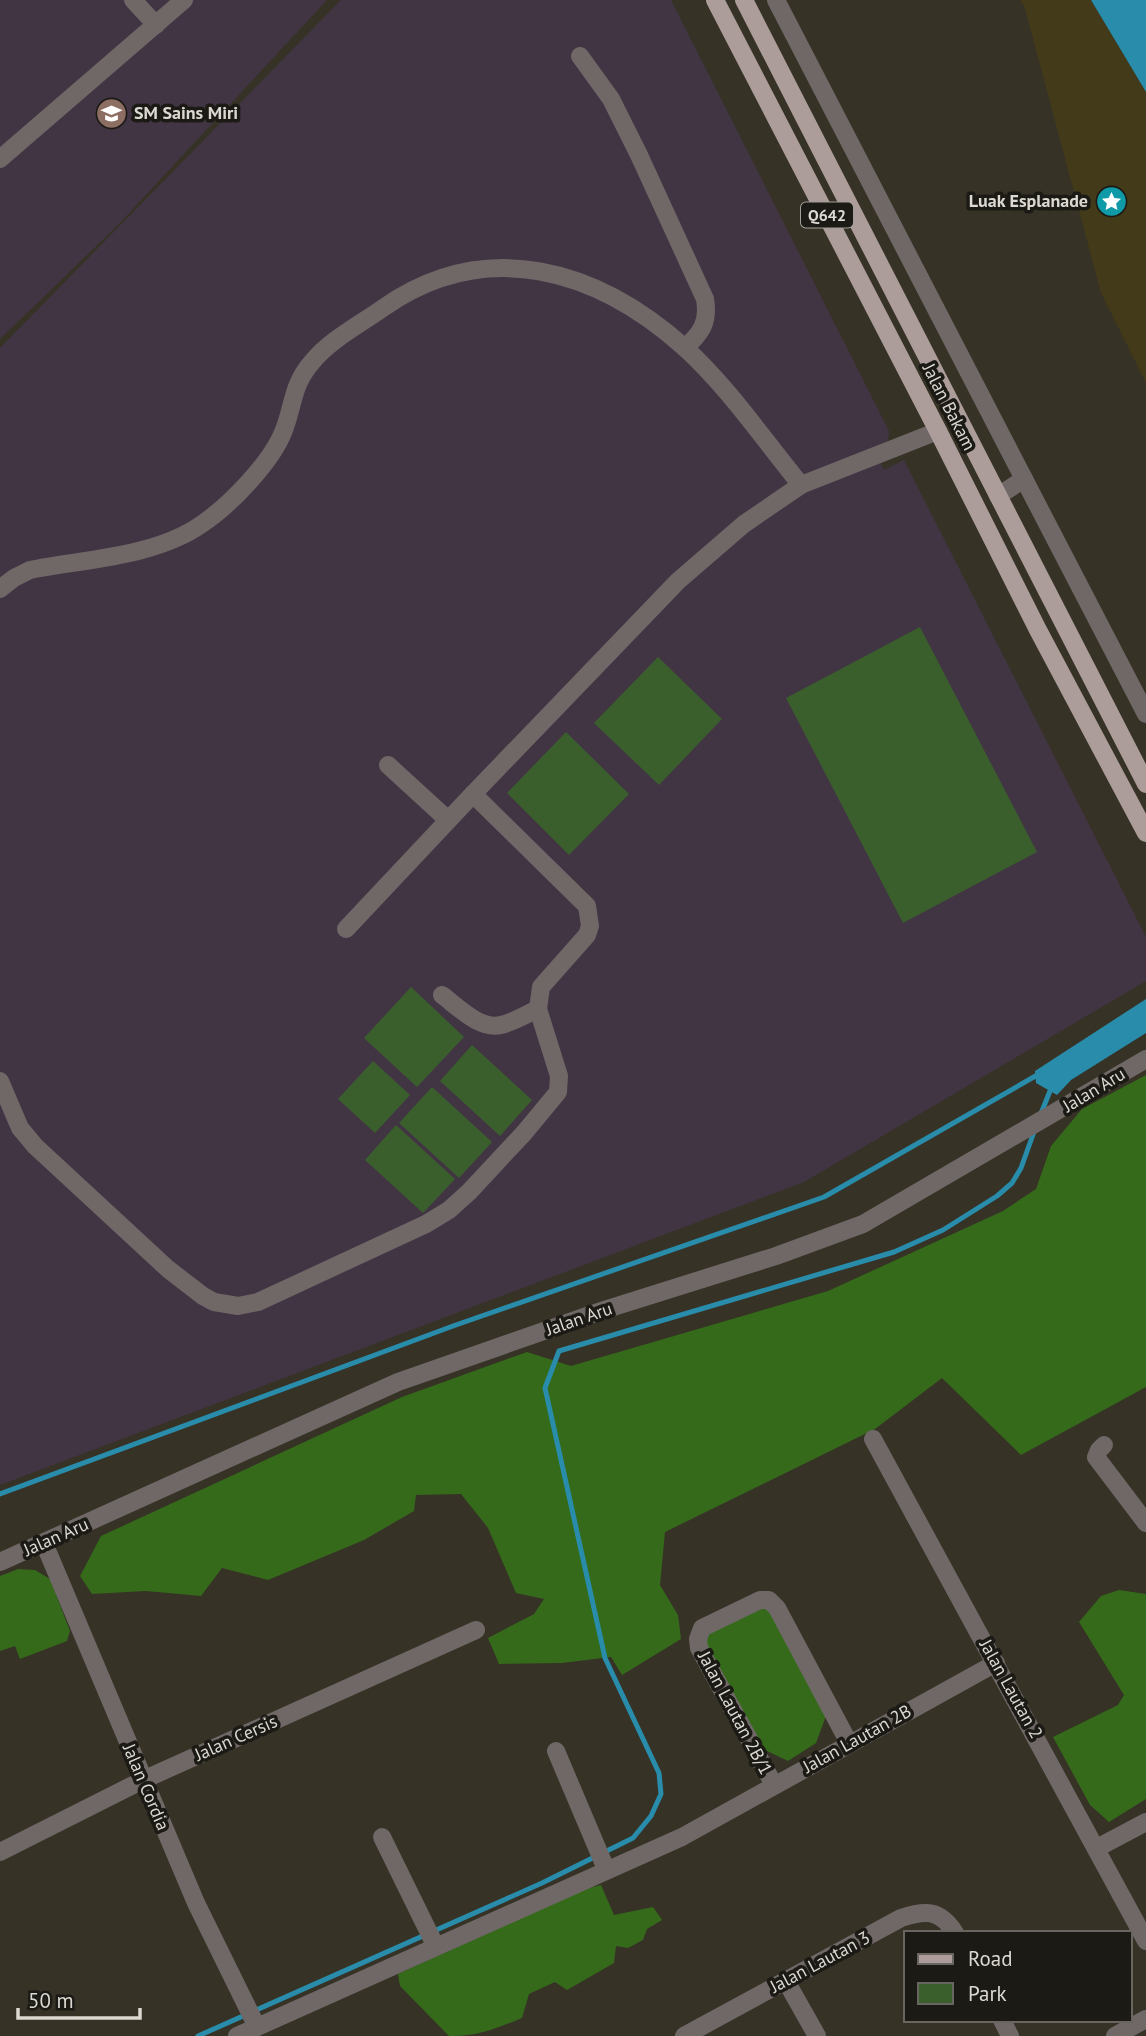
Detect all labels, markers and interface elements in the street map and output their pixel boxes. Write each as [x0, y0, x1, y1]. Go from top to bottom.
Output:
school or university icon: SM Sains Miri [94, 96, 128, 130]
place label: SM Sains Miri [134, 101, 238, 124]
place icon: Luak Esplanade [1094, 184, 1128, 218]
place label: Luak Esplanade [969, 189, 1088, 212]
road number: Q642 [801, 202, 853, 228]
street label: Jalan Bakam [917, 359, 981, 454]
street label: Jalan Aru [1057, 1062, 1129, 1118]
street label: Jalan Aru [542, 1296, 615, 1341]
street label: Jalan Aru [19, 1512, 92, 1561]
street label: Jalan Lautan 2 [974, 1634, 1048, 1742]
street label: Jalan Lautan 2B/1 [693, 1646, 778, 1779]
street label: Jalan Lautan 2B [798, 1699, 915, 1778]
street label: Jalan Cersis [190, 1709, 281, 1766]
street label: Jalan Cordia [118, 1739, 175, 1834]
street label: Jalan Lautan 3 [765, 1926, 874, 1998]
legend [904, 1931, 1132, 2022]
text: Road [968, 1945, 1012, 1972]
scale bar [18, 1976, 140, 2020]
text: Park [968, 1980, 1007, 2007]
text: 50 m [28, 1987, 74, 2014]

